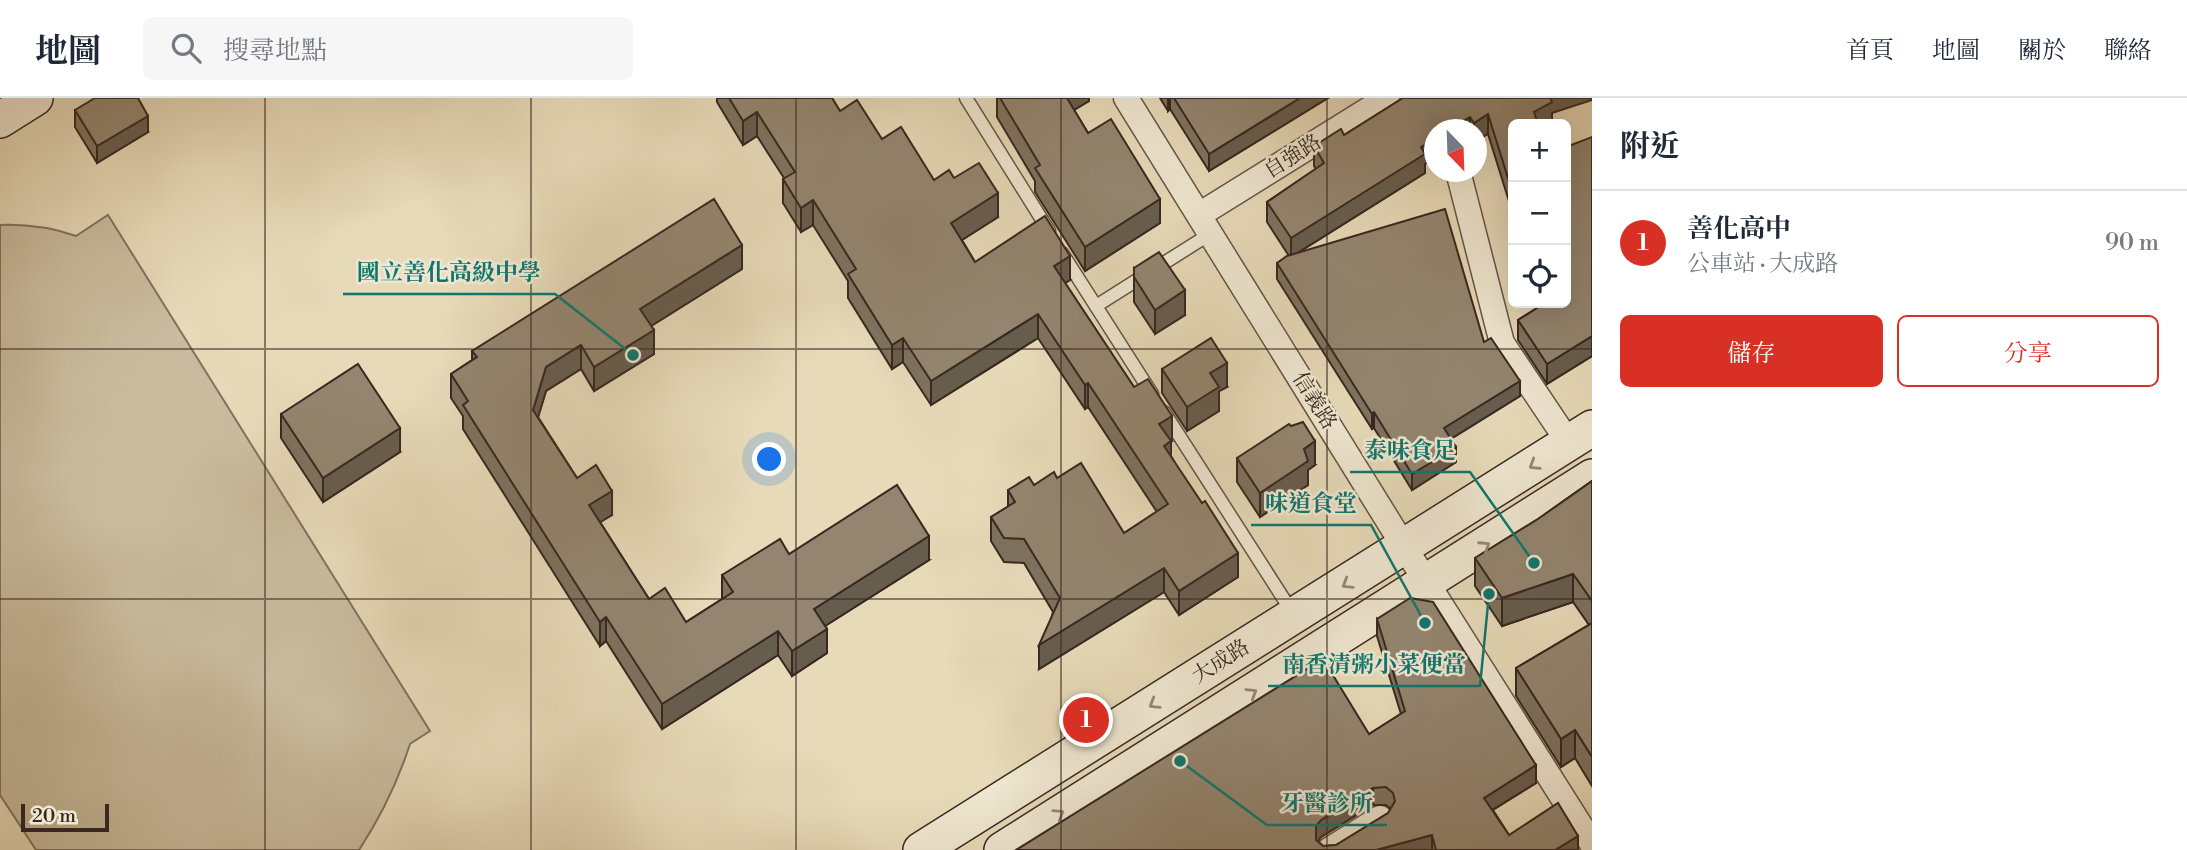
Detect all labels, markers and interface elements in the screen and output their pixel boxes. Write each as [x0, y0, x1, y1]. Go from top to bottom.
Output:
search box [143, 17, 633, 80]
icon: search [167, 29, 205, 67]
text: 地圖 [35, 32, 101, 73]
text: 搜尋地點 [223, 35, 327, 67]
text: 首頁 [1846, 36, 1894, 66]
text: 地圖 [1932, 36, 1980, 66]
text: 關於 [2018, 36, 2066, 66]
text: 聯絡 [2104, 36, 2152, 66]
north arrow [1424, 119, 1487, 182]
map controls [1508, 119, 1571, 308]
button: + [1508, 119, 1571, 182]
text: 附近 [1620, 128, 1680, 166]
street label: 自強路 [1259, 129, 1327, 185]
button: − [1508, 182, 1571, 245]
text: 善化高中 [1687, 213, 1791, 245]
text: 1 [1637, 229, 1649, 257]
text: 90 m [2105, 229, 2159, 257]
button: locate [1508, 245, 1571, 308]
callout: 國立善化高級中學 [343, 250, 555, 294]
text: 公車站 · 大成路 [1687, 250, 1838, 278]
text: 國立善化高級中學 [357, 259, 541, 287]
button: 儲存 [1620, 315, 1883, 387]
button: 分享 [1897, 315, 2159, 387]
street label: 信義路 [1286, 367, 1342, 435]
callout: 泰味食足 [1350, 428, 1470, 472]
text: 泰味食足 [1364, 437, 1456, 465]
your location [752, 442, 786, 476]
one-way arrow [1529, 457, 1542, 470]
callout: 味道食堂 [1251, 481, 1371, 525]
text: 味道食堂 [1265, 490, 1357, 518]
one-way arrow [1478, 541, 1491, 554]
one-way arrow [1341, 575, 1354, 588]
street label: 大成路 [1187, 634, 1255, 690]
callout: 南香清粥小菜便當 [1268, 642, 1480, 686]
text: 南香清粥小菜便當 [1282, 651, 1466, 679]
one-way arrow [1245, 688, 1258, 701]
pin: 1 [1063, 694, 1109, 746]
one-way arrow [1148, 696, 1161, 709]
callout: 牙醫診所 [1267, 781, 1387, 825]
text: 牙醫診所 [1281, 790, 1373, 818]
scale bar [21, 801, 108, 833]
text: 20 m [32, 804, 76, 828]
one-way arrow [1052, 809, 1065, 822]

